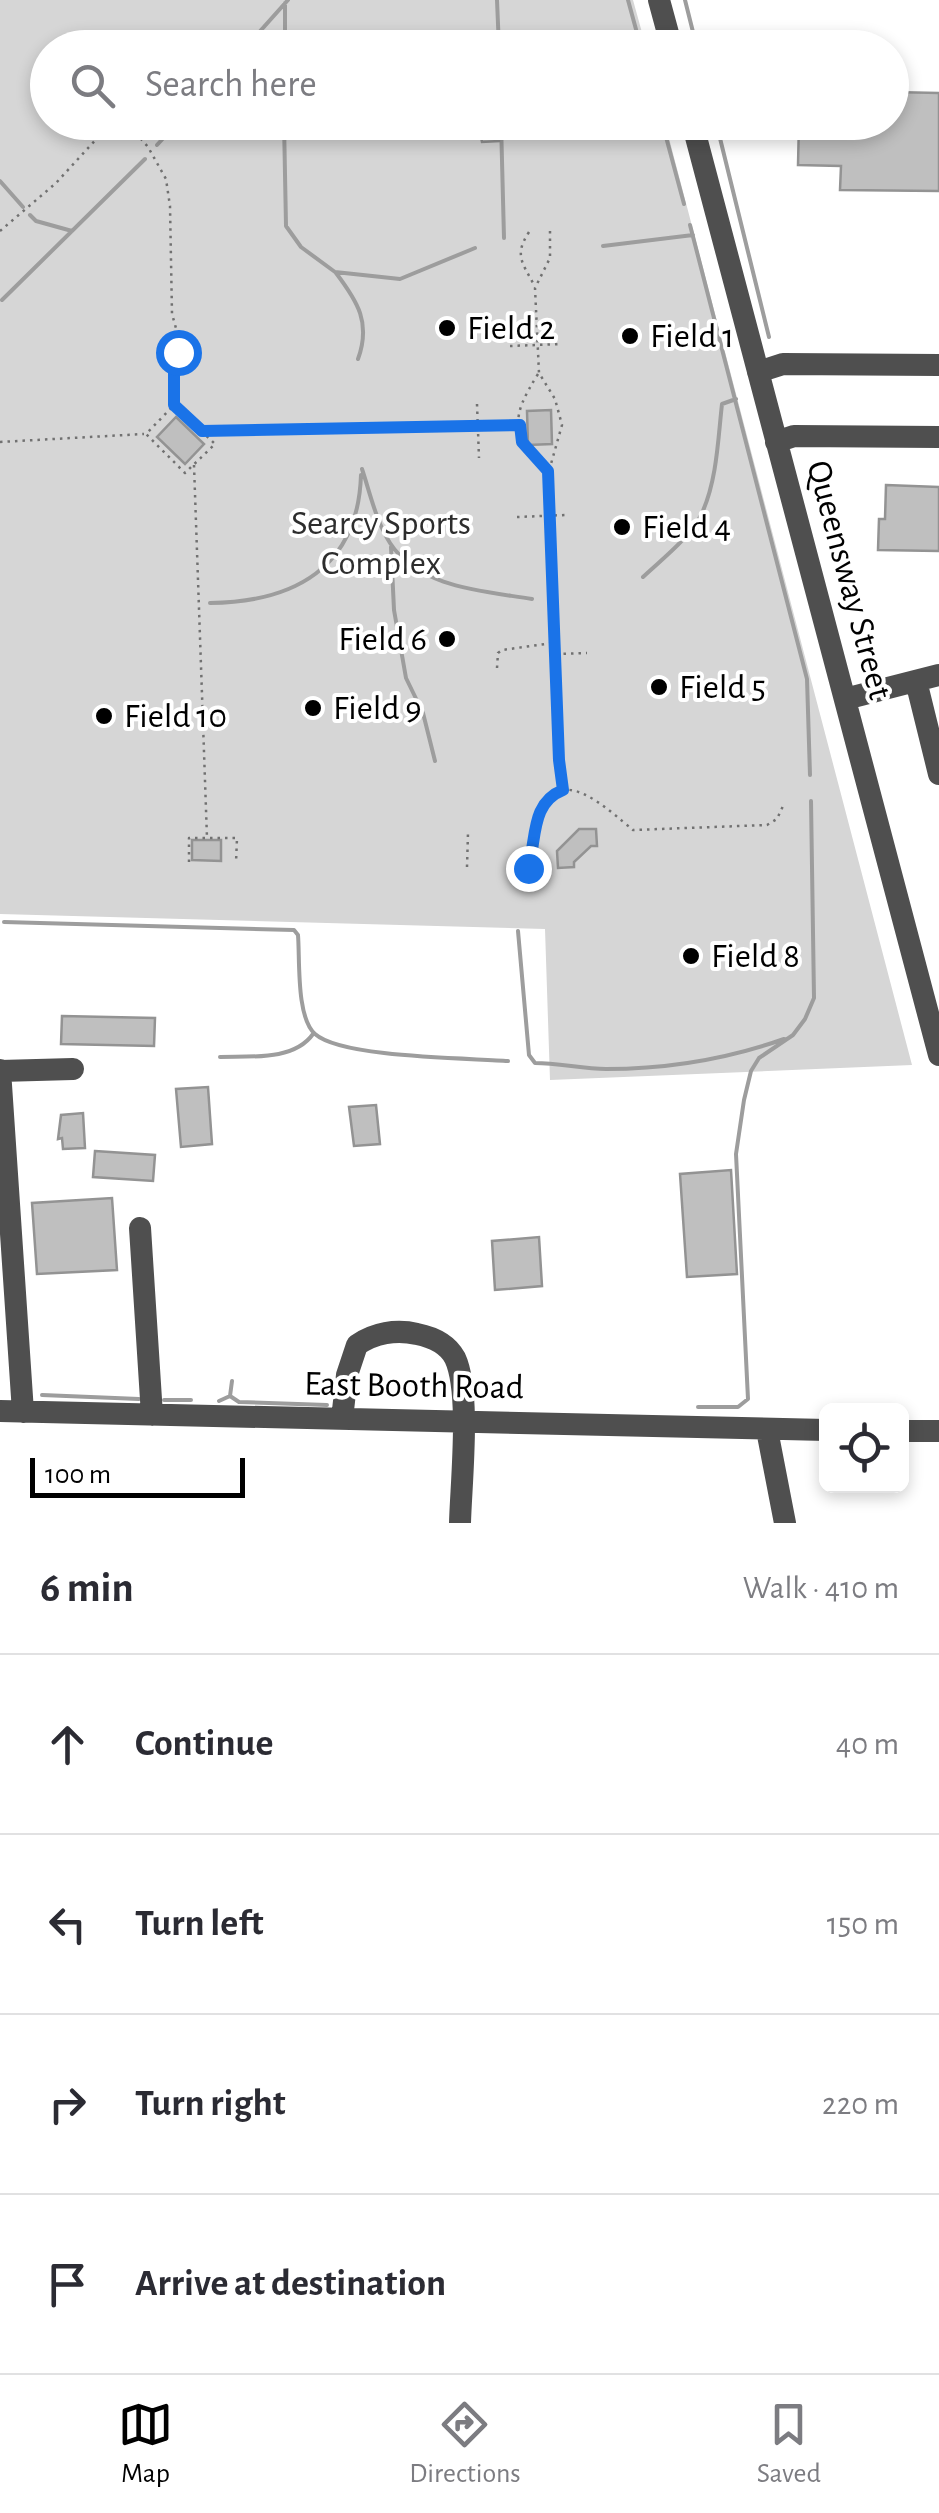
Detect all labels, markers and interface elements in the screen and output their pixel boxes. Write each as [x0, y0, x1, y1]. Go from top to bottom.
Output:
search box [30, 30, 909, 140]
icon: search [65, 58, 120, 113]
text: Search here [145, 66, 317, 104]
place label: Field 2 [467, 311, 555, 346]
marker: Field 2 [436, 317, 458, 339]
place label: Field 1 [650, 319, 734, 354]
marker: Field 1 [619, 325, 641, 347]
route start [156, 330, 202, 376]
street label: Queensway Street [800, 457, 898, 703]
park label: Searcy Sports Complex [291, 506, 471, 581]
place label: Field 4 [642, 510, 731, 545]
marker: Field 4 [611, 516, 633, 538]
place label: Field 6 [338, 622, 427, 657]
marker: Field 6 [436, 628, 458, 650]
place label: Field 5 [679, 670, 766, 705]
marker: Field 5 [648, 676, 670, 698]
place label: Field 9 [333, 691, 422, 726]
marker: Field 9 [302, 697, 324, 719]
place label: Field 10 [124, 699, 227, 734]
marker: Field 10 [93, 705, 115, 727]
route end [506, 846, 552, 892]
place label: Field 8 [711, 939, 800, 974]
marker: Field 8 [680, 945, 702, 967]
street label: East Booth Road [304, 1367, 524, 1405]
map controls [819, 1403, 909, 1493]
button: locate [819, 1403, 909, 1493]
scale bar [30, 1453, 245, 1498]
text: 100 m [45, 1461, 111, 1489]
text: 6 min [40, 1567, 134, 1609]
text: Walk · 410 m [743, 1572, 899, 1604]
icon: ahead [40, 1717, 95, 1772]
text: Continue [135, 1725, 273, 1763]
text: 40 m [836, 1728, 899, 1760]
icon: left [40, 1897, 95, 1952]
text: Turn left [135, 1905, 263, 1943]
text: 150 m [827, 1908, 899, 1940]
icon: right [40, 2077, 95, 2132]
text: Turn right [135, 2085, 285, 2123]
text: 220 m [822, 2088, 899, 2120]
icon: arrive [40, 2257, 95, 2312]
text: Arrive at destination [135, 2265, 446, 2303]
tab: Map [118, 2397, 173, 2491]
tab: Directions [409, 2397, 521, 2491]
tab: Saved [757, 2397, 821, 2491]

